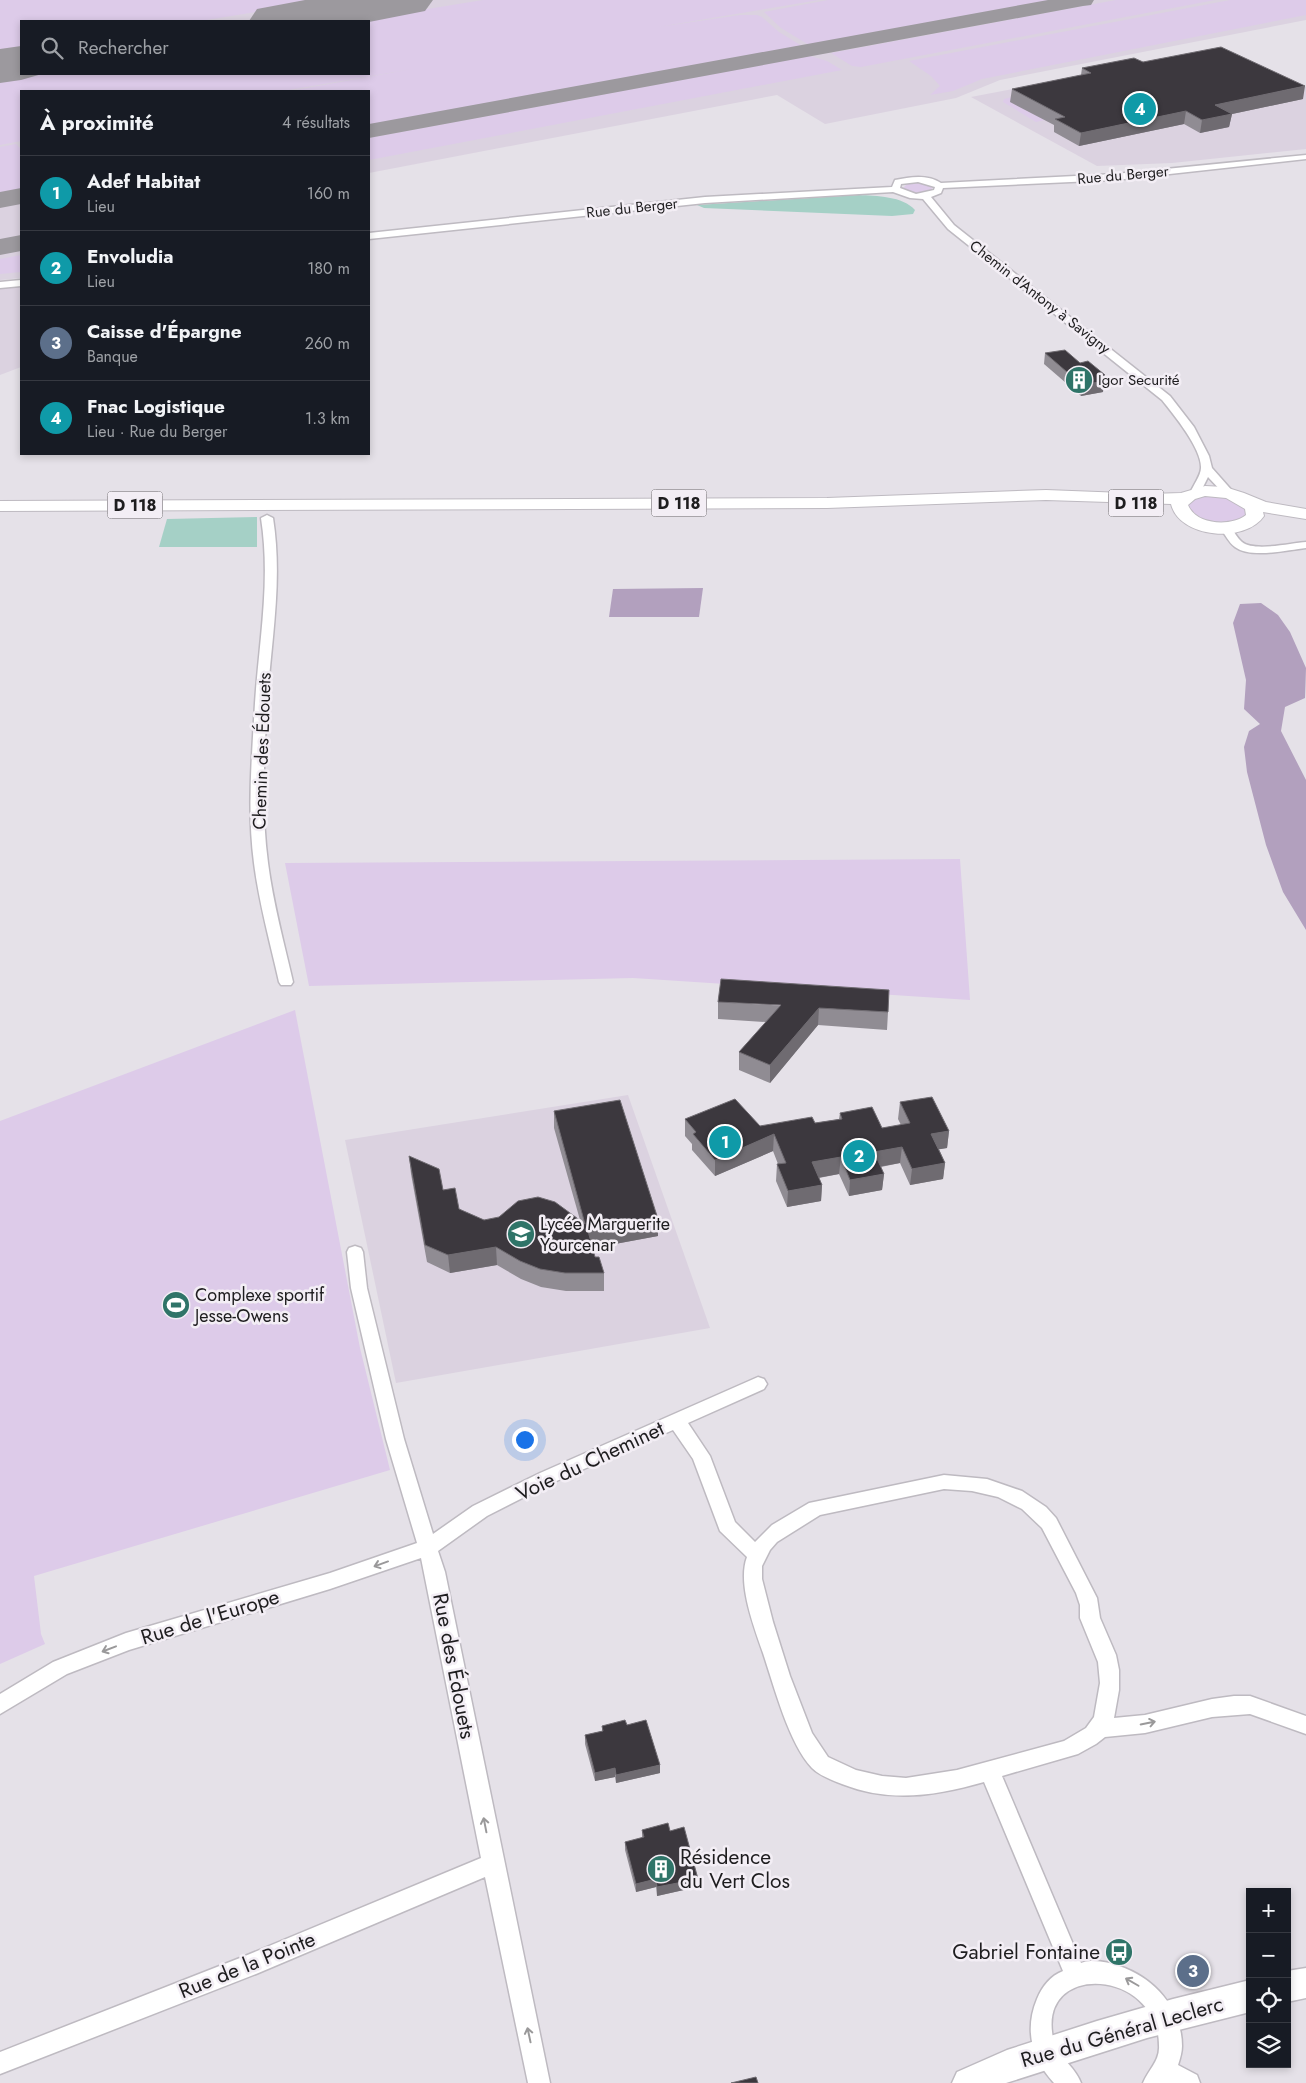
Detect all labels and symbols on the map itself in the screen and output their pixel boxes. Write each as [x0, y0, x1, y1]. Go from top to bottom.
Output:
pin: 4 [1124, 90, 1156, 128]
street label: Rue du Berger [1076, 160, 1171, 190]
street label: Rue du Berger [585, 192, 680, 224]
street label: Chemin d'Antony à Savigny [965, 235, 1115, 359]
building icon: Igor Securité [1064, 365, 1094, 395]
place label: Igor Securité [1098, 369, 1180, 391]
road number: D 118 [652, 489, 706, 516]
road number: D 118 [1108, 489, 1164, 516]
road number: D 118 [108, 492, 162, 518]
street label: Chemin des Édouets [246, 672, 278, 830]
pin: 1 [709, 1123, 741, 1161]
pin: 2 [843, 1137, 875, 1175]
place label: Lycée Marguerite Yourcenar [540, 1211, 670, 1258]
school or university icon: Lycée Marguerite Yourcenar [506, 1219, 536, 1249]
place label: Complexe sportif Jesse-Owens [193, 1282, 325, 1329]
sports icon: Complexe sportif Jesse-Owens [161, 1290, 191, 1320]
street label: Voie du Cheminet [511, 1413, 669, 1509]
your location [512, 1427, 538, 1453]
one-way arrow [374, 1560, 390, 1569]
street label: Rue de l'Europe [137, 1582, 283, 1652]
street label: Rue des Édouets [425, 1591, 483, 1741]
one-way arrow [102, 1645, 118, 1654]
one-way arrow [1140, 1717, 1156, 1727]
one-way arrow [480, 1817, 490, 1833]
place label: Résidence du Vert Clos [680, 1842, 790, 1896]
building icon: Résidence du Vert Clos [646, 1854, 676, 1884]
street label: Rue de la Pointe [174, 1924, 320, 2006]
place label: Gabriel Fontaine [952, 1937, 1100, 1967]
bus stop icon: Gabriel Fontaine [1104, 1937, 1134, 1967]
pin: 3 [1177, 1952, 1209, 1990]
one-way arrow [1126, 1977, 1140, 1987]
street label: Rue du Général Leclerc [1017, 1989, 1227, 2075]
one-way arrow [524, 2028, 533, 2044]

